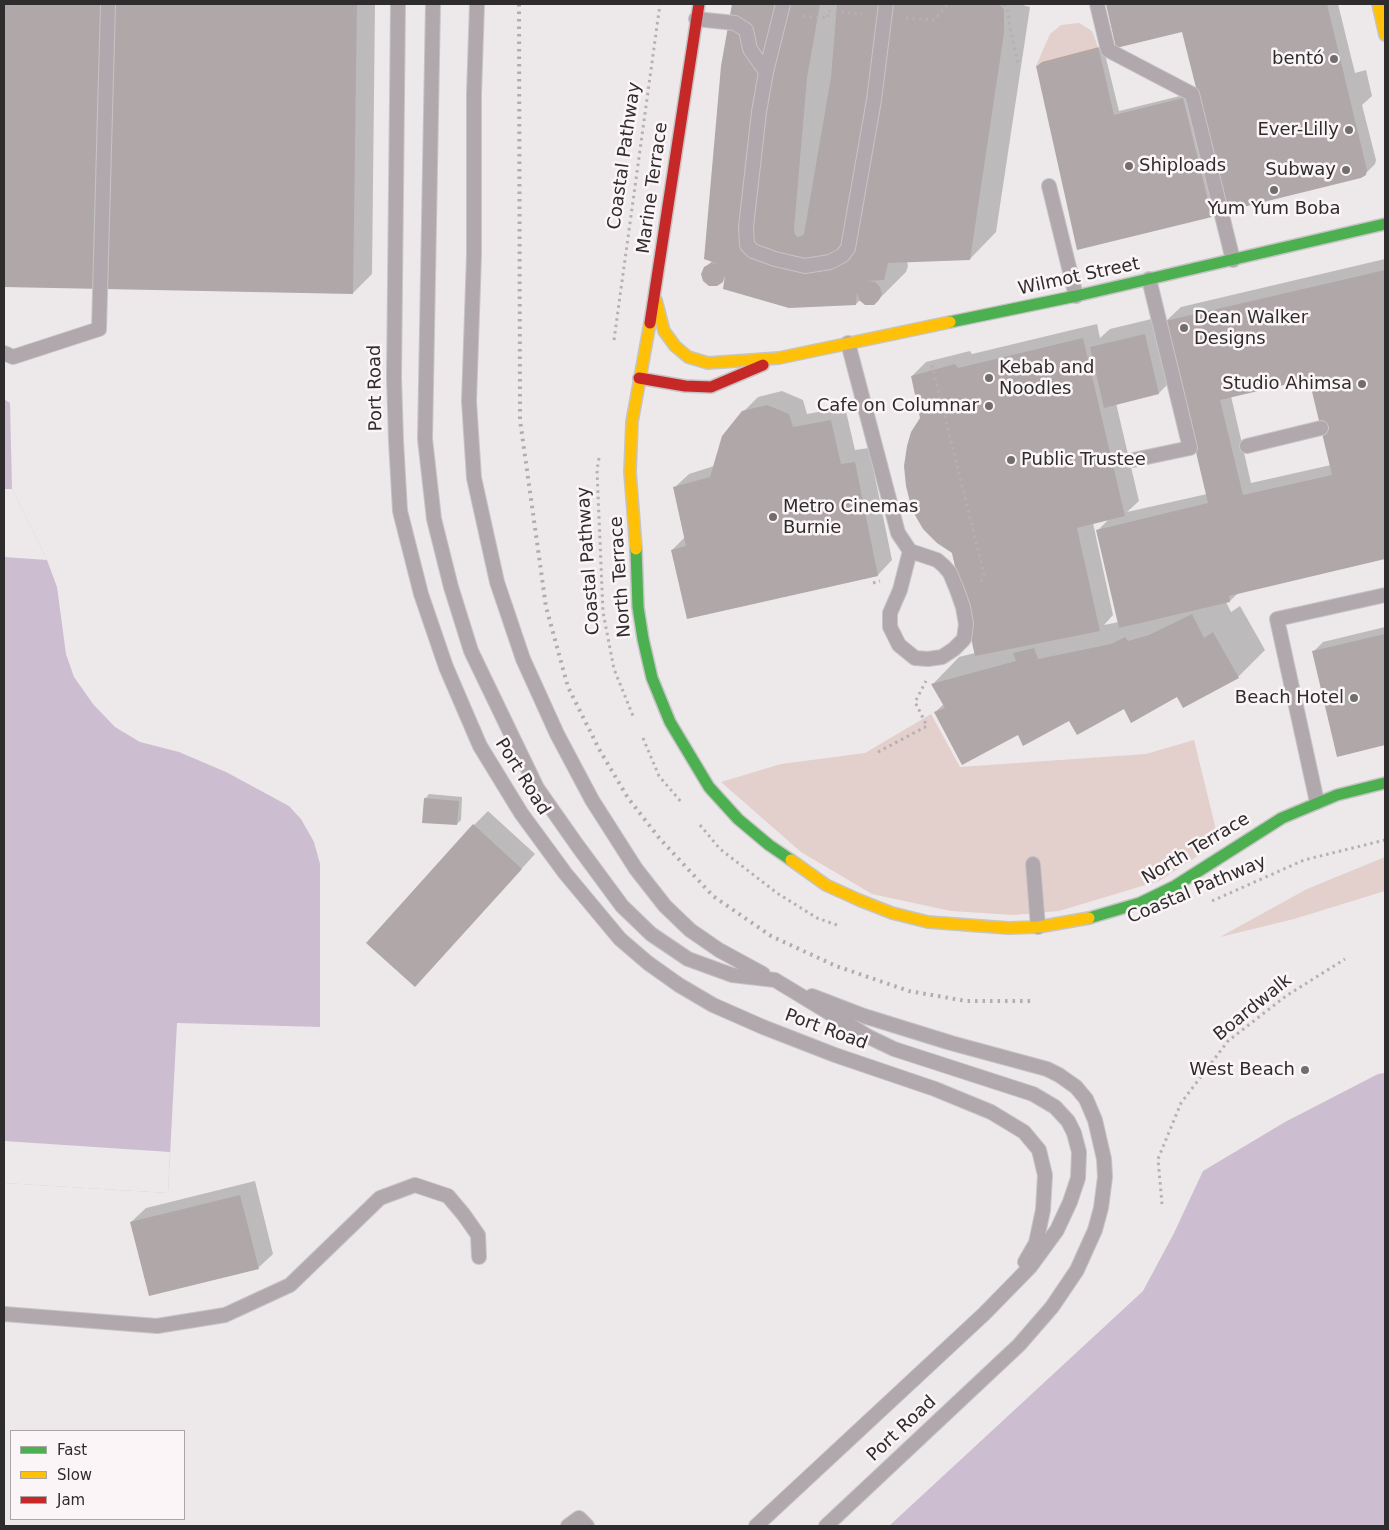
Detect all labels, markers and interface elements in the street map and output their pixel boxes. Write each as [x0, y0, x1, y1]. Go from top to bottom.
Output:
place label: bentó [1272, 48, 1324, 70]
marker: bentó [1328, 53, 1340, 65]
street label: Coastal Pathway [604, 81, 646, 231]
place label: Ever-Lilly [1257, 119, 1339, 141]
street label: Marine Terrace [633, 121, 673, 255]
marker: Ever-Lilly [1343, 124, 1355, 136]
place label: Shiploads [1139, 155, 1226, 177]
place label: Subway [1265, 159, 1336, 181]
marker: Shiploads [1123, 160, 1135, 172]
marker: Subway [1340, 164, 1352, 176]
marker: Yum Yum Boba [1268, 184, 1280, 196]
place label: Yum Yum Boba [1207, 198, 1341, 220]
street label: Wilmot Street [1016, 254, 1142, 300]
place label: Dean Walker Designs [1194, 307, 1308, 350]
marker: Dean Walker Designs [1178, 322, 1190, 334]
street label: Port Road [364, 345, 388, 431]
place label: Kebab and Noodles [999, 357, 1094, 399]
marker: Kebab and Noodles [983, 372, 995, 384]
place label: Studio Ahimsa [1222, 373, 1352, 395]
marker: Studio Ahimsa [1356, 378, 1368, 390]
place label: Cafe on Columnar [817, 395, 979, 417]
marker: Cafe on Columnar [983, 400, 995, 412]
place label: Public Trustee [1021, 449, 1146, 471]
marker: Public Trustee [1005, 454, 1017, 466]
street label: Coastal Pathway [573, 486, 605, 636]
place label: Metro Cinemas Burnie [783, 496, 918, 538]
marker: Metro Cinemas Burnie [767, 511, 779, 523]
street label: North Terrace [606, 516, 636, 638]
place label: Beach Hotel [1235, 687, 1344, 709]
marker: Beach Hotel [1348, 692, 1360, 704]
street label: Port Road [490, 735, 554, 819]
street label: North Terrace [1138, 808, 1254, 890]
street label: Coastal Pathway [1124, 851, 1270, 929]
street label: Boardwalk [1210, 970, 1296, 1046]
street label: Port Road [782, 1005, 870, 1055]
place label: West Beach [1189, 1059, 1295, 1081]
marker: West Beach [1299, 1064, 1311, 1076]
street label: Port Road [863, 1392, 941, 1466]
legend [10, 1430, 185, 1520]
text: Fast [57, 1441, 87, 1459]
text: Slow [57, 1466, 92, 1484]
text: Jam [57, 1491, 85, 1509]

